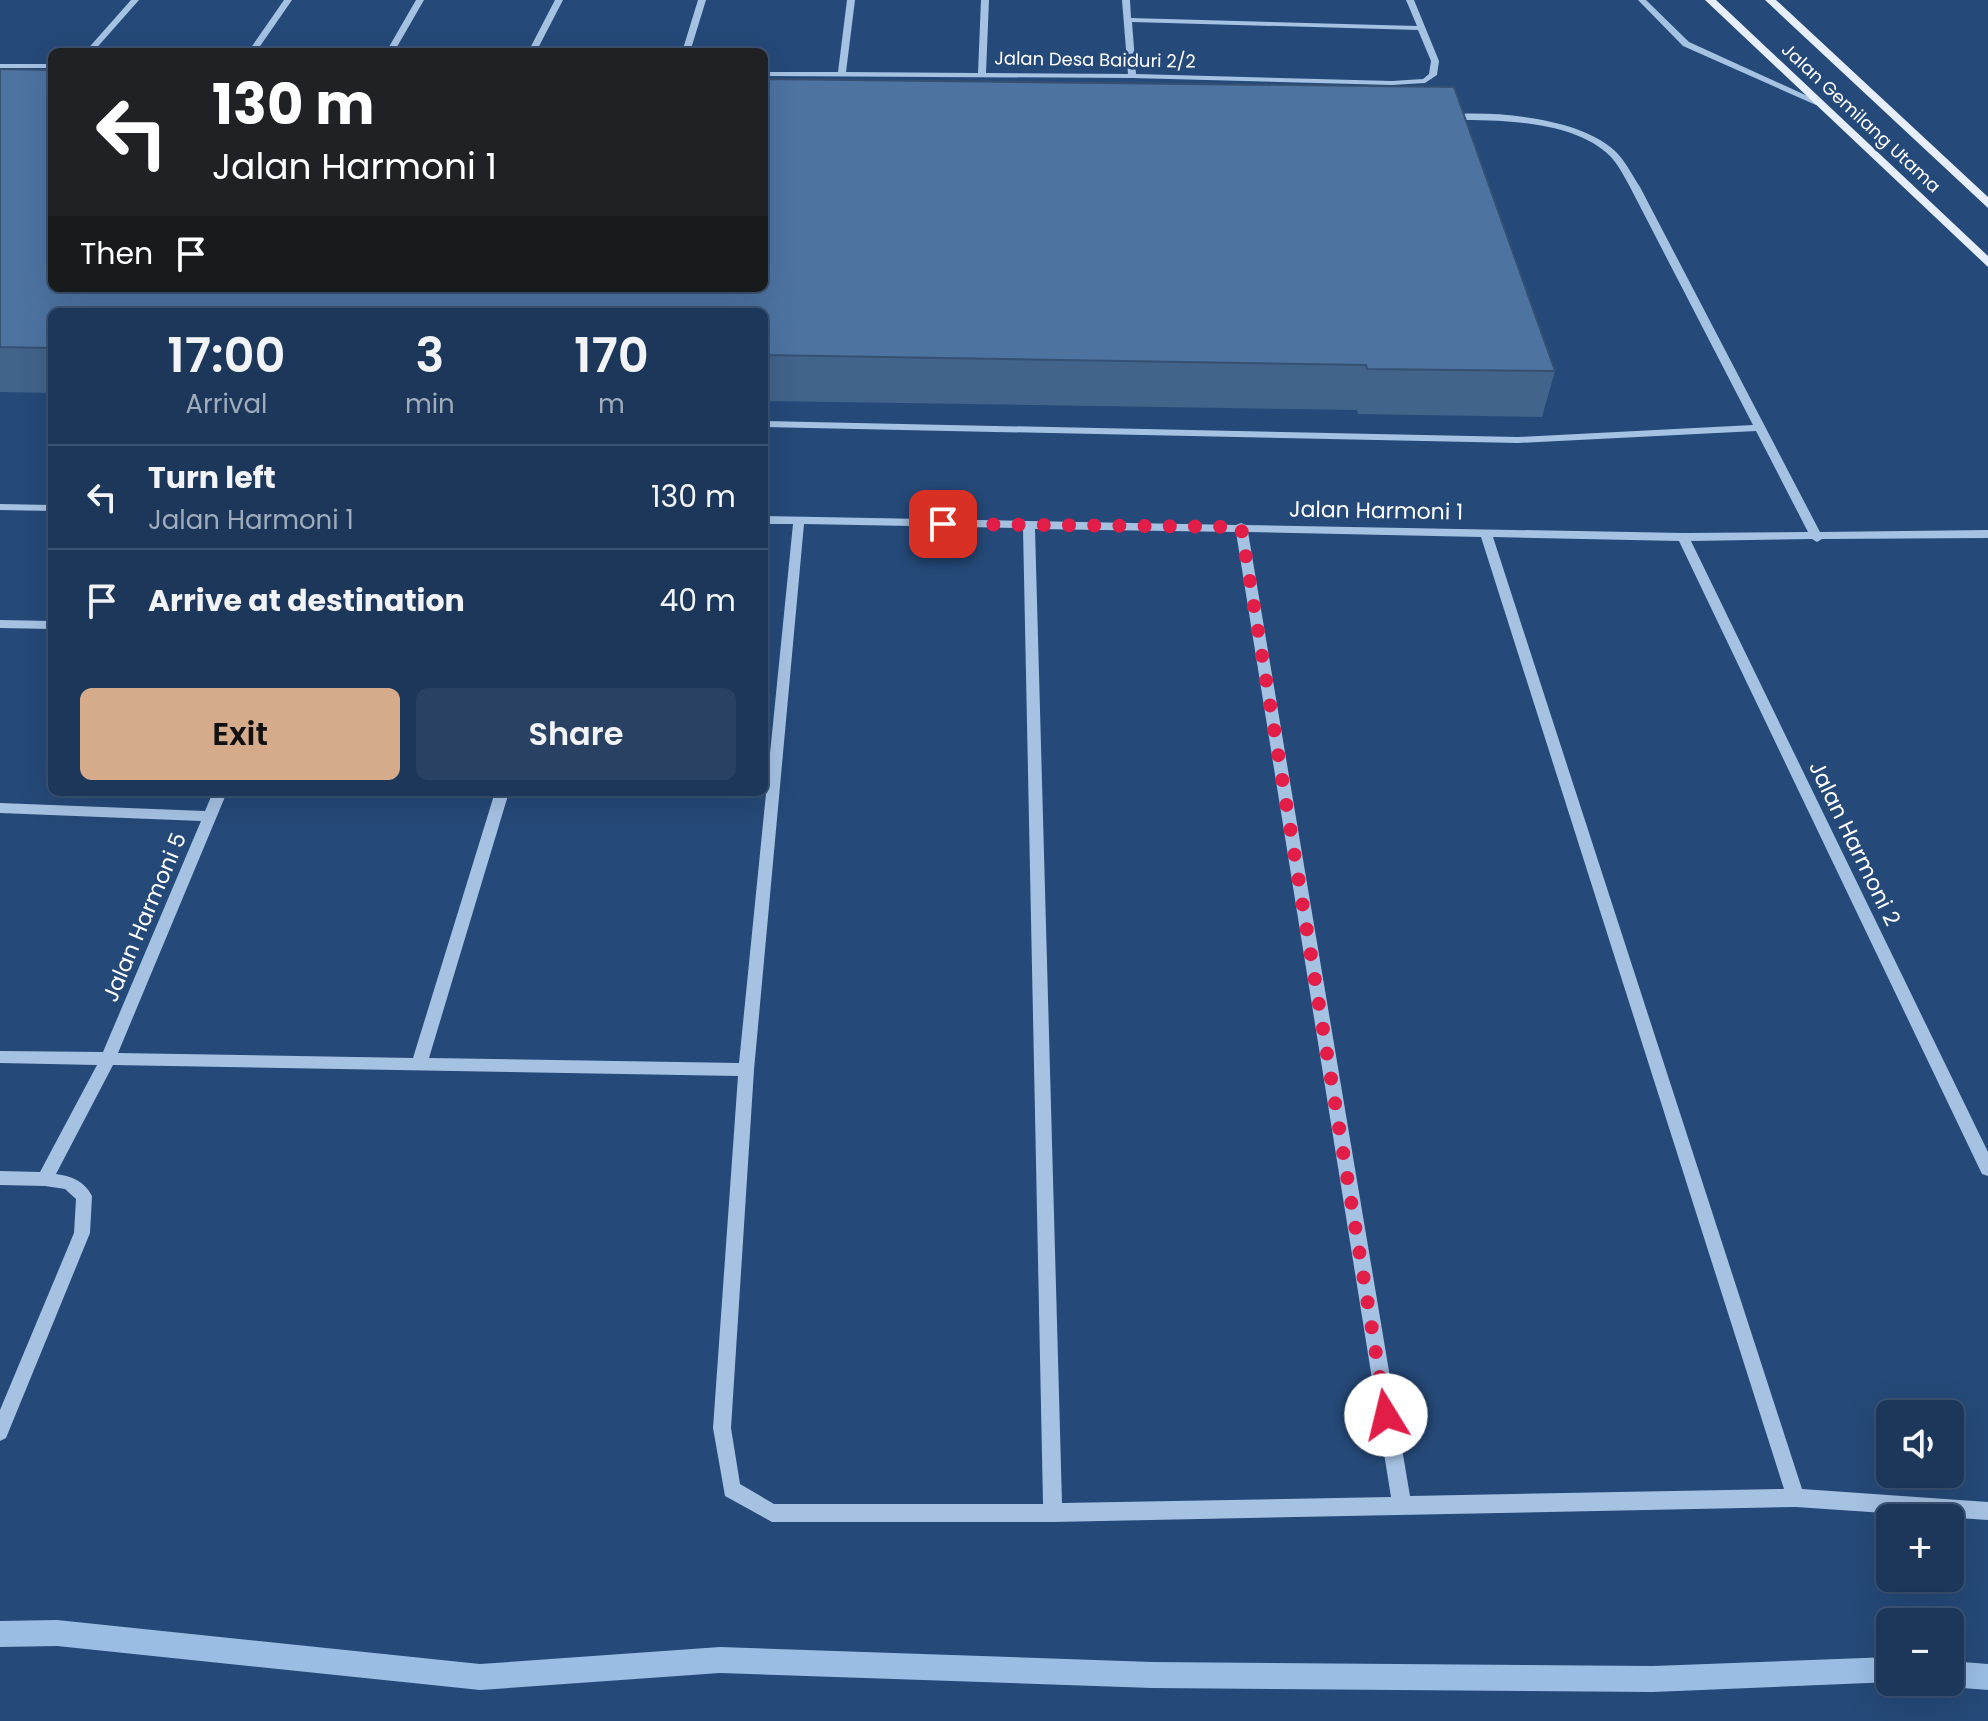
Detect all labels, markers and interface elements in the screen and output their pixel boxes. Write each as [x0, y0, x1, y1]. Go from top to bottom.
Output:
street label: Jalan Gemilang Utama [1776, 37, 1946, 198]
street label: Jalan Desa Baiduri 2/2 [994, 45, 1196, 74]
text: 130 m [212, 65, 375, 144]
icon: left [80, 80, 184, 184]
text: Jalan Harmoni 1 [212, 141, 497, 192]
text: Then [80, 232, 153, 275]
icon: arrive [169, 232, 213, 276]
text: 17:00 [167, 322, 286, 389]
text: 3 [415, 322, 444, 389]
text: 170 [574, 322, 649, 389]
text: Arrival [186, 386, 267, 422]
text: min [405, 386, 455, 422]
text: m [598, 386, 625, 422]
text: Turn left [148, 456, 276, 499]
icon: left [80, 475, 124, 519]
text: 130 m [651, 475, 736, 518]
pin [909, 490, 977, 558]
street label: Jalan Harmoni 1 [1289, 493, 1463, 528]
text: Jalan Harmoni 1 [148, 502, 354, 538]
icon: arrive [921, 502, 965, 546]
icon: arrive [80, 579, 124, 623]
text: Arrive at destination [148, 579, 465, 622]
text: 40 m [659, 579, 736, 622]
button: Exit [80, 688, 400, 780]
button: Share [416, 688, 736, 780]
street label: Jalan Harmoni 2 [1801, 756, 1908, 931]
street label: Jalan Harmoni 5 [95, 828, 194, 1007]
position arrow [1344, 1373, 1428, 1457]
map controls [1876, 1400, 1964, 1696]
button: sound [1876, 1400, 1964, 1488]
button: + [1876, 1504, 1964, 1592]
button: − [1876, 1608, 1964, 1696]

